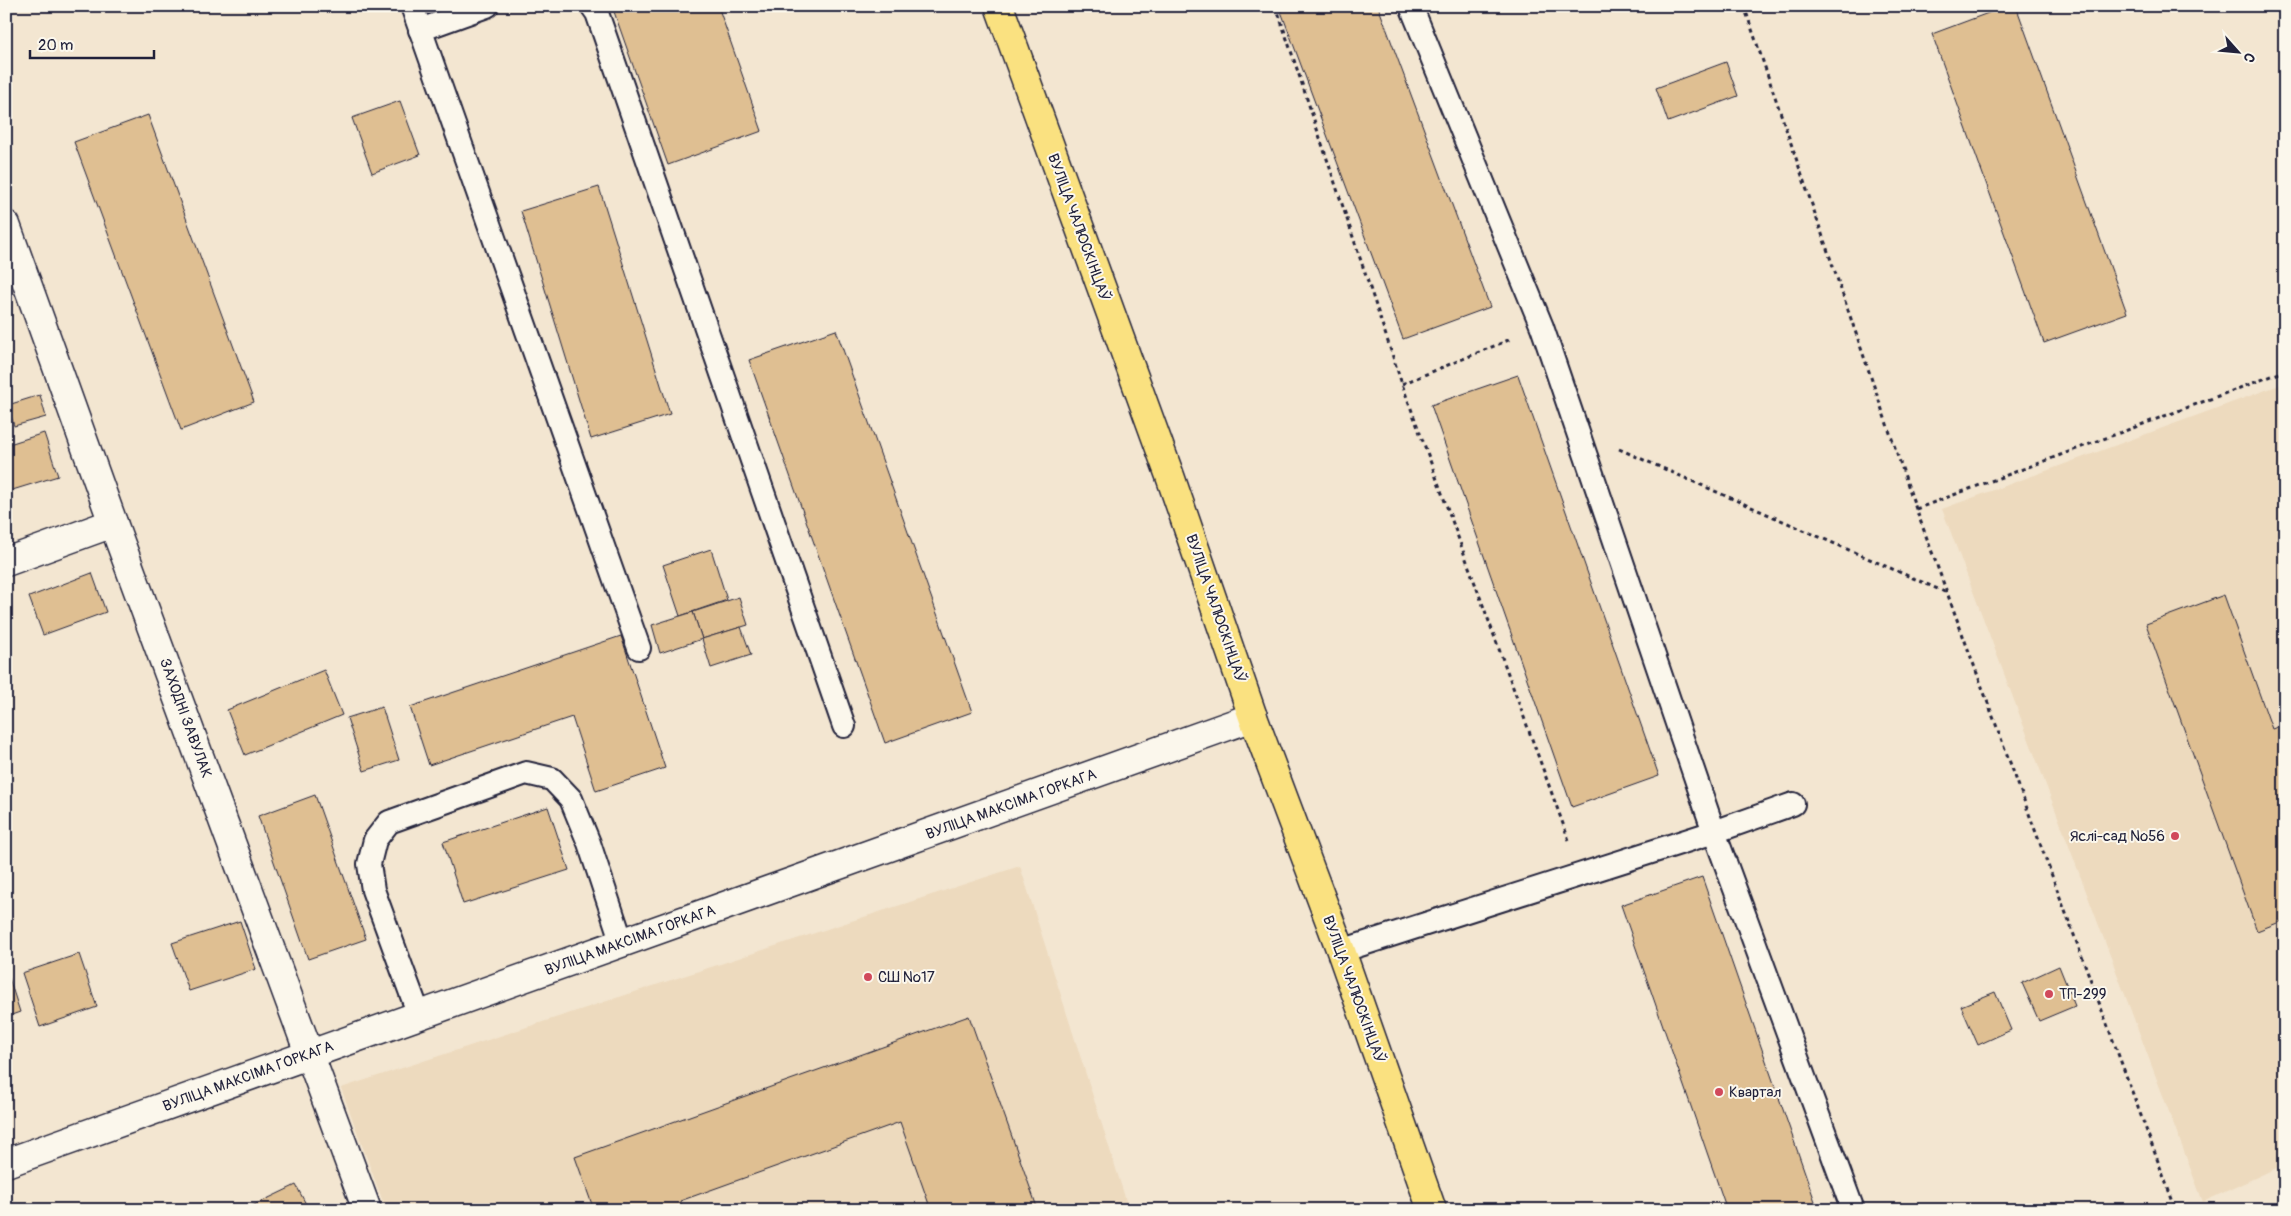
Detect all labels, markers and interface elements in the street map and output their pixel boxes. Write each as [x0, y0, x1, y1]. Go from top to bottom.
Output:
scale bar [30, 28, 154, 60]
north arrow [2214, 28, 2264, 78]
text: 20 m [38, 36, 73, 55]
text: С [2239, 50, 2259, 66]
street label: ВУЛІЦА ЧАЛЮСКІНЦАЎ [1043, 151, 1114, 304]
street label: ВУЛІЦА ЧАЛЮСКІНЦАЎ [1181, 532, 1250, 685]
street label: ЗАХОДНІ ЗАВУЛАК [155, 656, 216, 781]
street label: ВУЛІЦА МАКСІМА ГОРКАГА [923, 765, 1099, 844]
place label: Яслі-сад №56 [2070, 827, 2165, 846]
marker: Яслі-сад №56 [2169, 830, 2181, 842]
street label: ВУЛІЦА МАКСІМА ГОРКАГА [542, 901, 718, 980]
street label: ВУЛІЦА ЧАЛЮСКІНЦАЎ [1318, 913, 1389, 1066]
place label: СШ №17 [878, 968, 935, 987]
marker: СШ №17 [862, 971, 874, 983]
place label: ТП-299 [2059, 985, 2107, 1004]
marker: ТП-299 [2043, 988, 2055, 1000]
street label: ВУЛІЦА МАКСІМА ГОРКАГА [160, 1037, 336, 1116]
place label: Квартал [1729, 1083, 1782, 1102]
marker: Квартал [1713, 1086, 1725, 1098]

